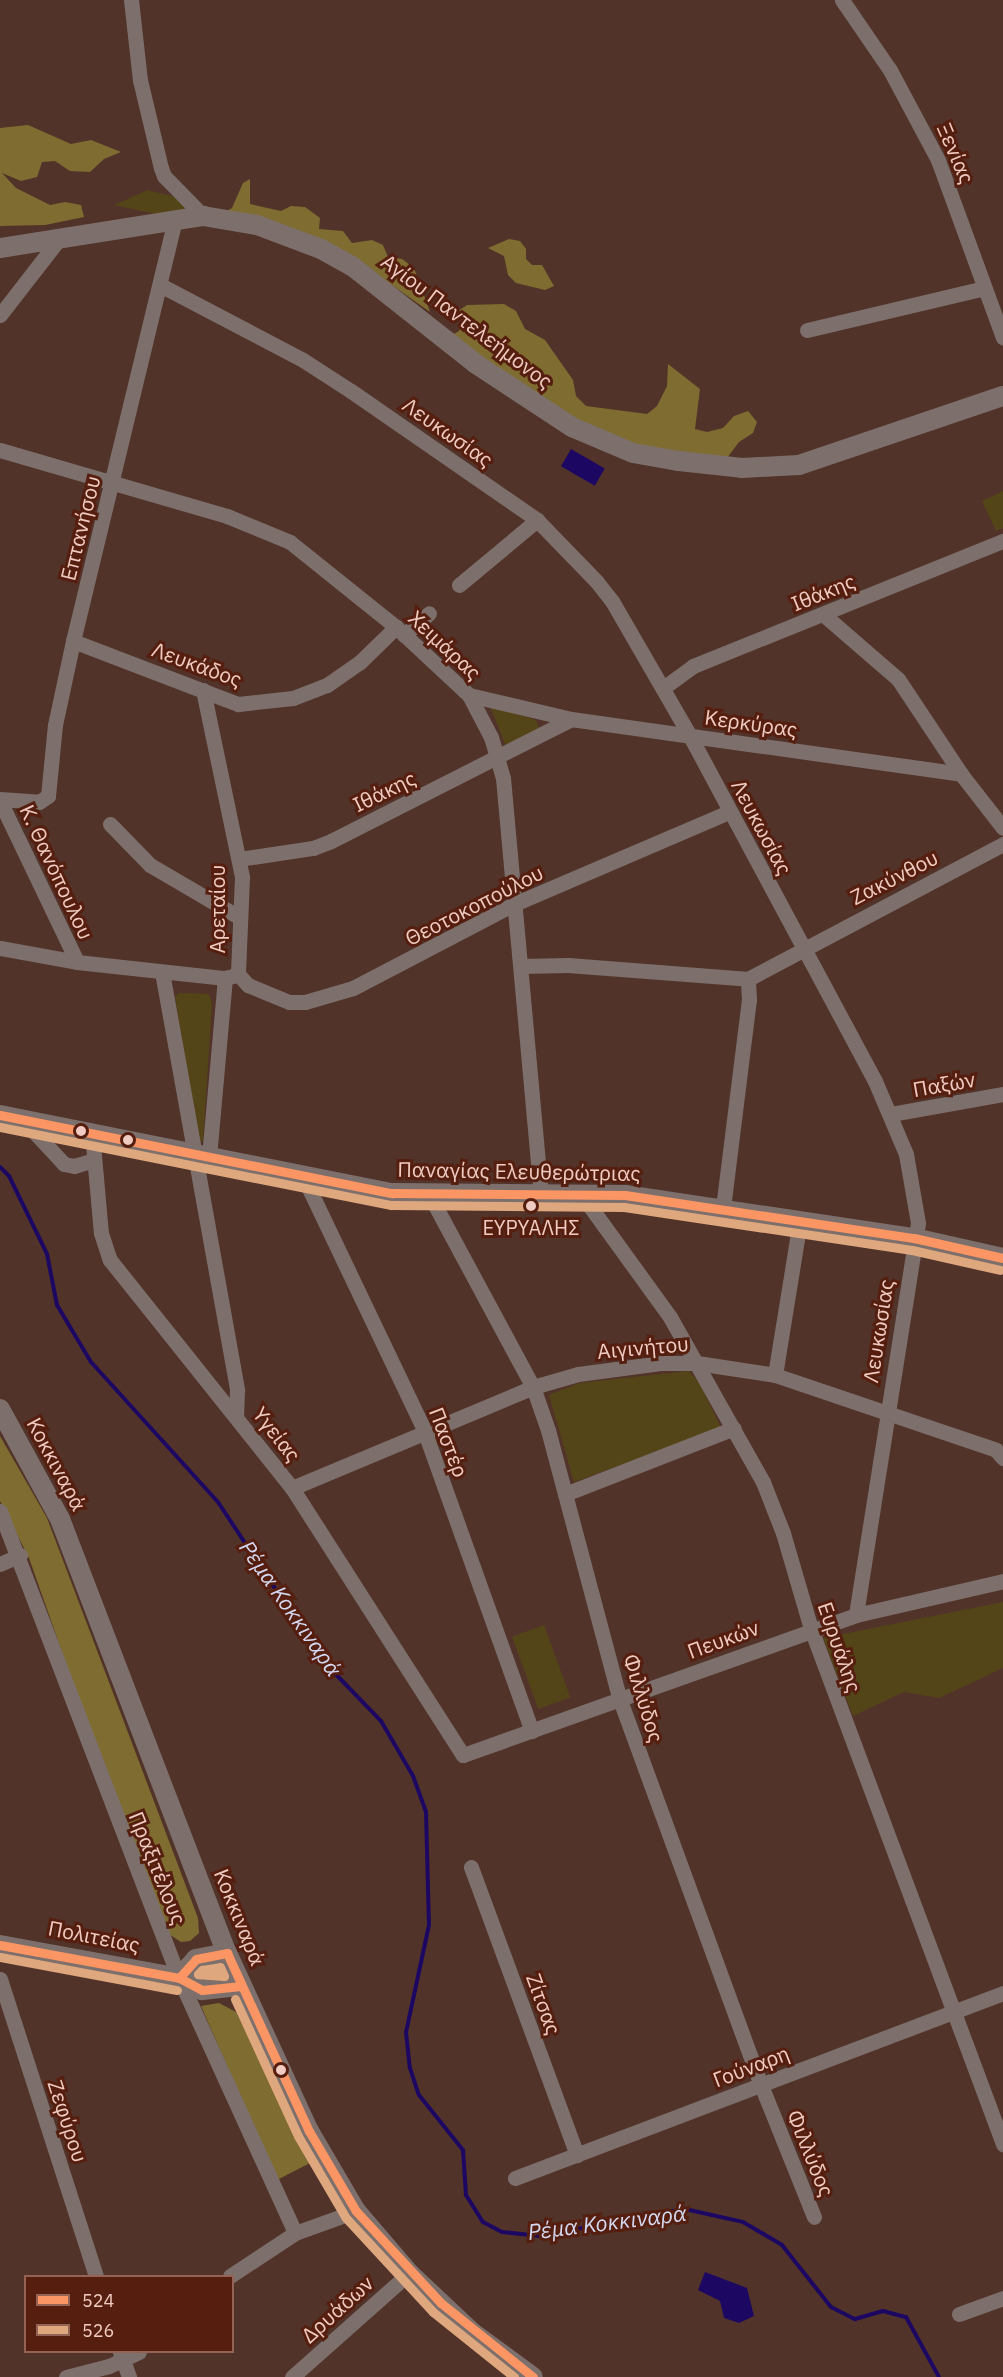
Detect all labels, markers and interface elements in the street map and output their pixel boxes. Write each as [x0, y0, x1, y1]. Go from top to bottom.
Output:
street label: Ξενίας [932, 119, 980, 187]
street label: Αγίου Παντελεήμονος [376, 248, 558, 394]
street label: Λευκωσίας [398, 392, 498, 472]
street label: Επτανήσου [55, 473, 105, 583]
street label: Ιθάκης [787, 568, 859, 616]
street label: Χειμάρας [403, 605, 487, 685]
street label: Λευκάδος [149, 636, 245, 692]
street label: Κερκύρας [703, 704, 799, 742]
street label: Ιθάκης [348, 765, 420, 817]
street label: Λευκωσίας [726, 775, 798, 879]
street label: Κ. Θανόπουλου [15, 801, 99, 943]
street label: Ζακύνθου [846, 844, 942, 910]
street label: Θεοτοκοπούλου [401, 859, 547, 951]
street label: Αρεταίου [204, 865, 230, 953]
street label: Παξών [911, 1066, 977, 1102]
unlabelled marker [75, 1125, 87, 1137]
unlabelled marker [122, 1134, 134, 1146]
street label: Παναγίας Ελευθερώτριας [397, 1156, 641, 1186]
marker: ΕΥΡΥΑΛΗΣ [525, 1200, 537, 1212]
place label: ΕΥΡΥΑΛΗΣ [482, 1215, 580, 1239]
street label: Λευκωσίας [857, 1278, 899, 1384]
street label: Αιγινήτου [596, 1330, 690, 1364]
street label: Υγείας [248, 1402, 306, 1466]
street label: Παστέρ [424, 1404, 474, 1480]
street label: Κοκκιναρά [22, 1413, 92, 1515]
water label: Ρέμα Κοκκιναρά [234, 1535, 348, 1681]
street label: Ευρυάλης [813, 1598, 867, 1696]
street label: Πευκών [684, 1614, 762, 1664]
street label: Φιλλύδος [619, 1651, 669, 1745]
street label: Πραξιτέλους [124, 1808, 192, 1928]
street label: Κοκκιναρά [209, 1865, 271, 1969]
street label: Πολιτείας [46, 1915, 142, 1957]
street label: Ζίτσας [521, 1970, 567, 2038]
street label: Γούναρη [709, 2040, 793, 2092]
unlabelled marker [275, 2064, 287, 2076]
street label: Ζεφύρου [43, 2077, 93, 2165]
street label: Φιλλύδος [782, 2106, 840, 2200]
water label: Ρέμα Κοκκιναρά [526, 2199, 688, 2245]
street label: Δρυάδων [296, 2270, 378, 2348]
legend [24, 2275, 234, 2353]
text: 524 [82, 2289, 114, 2312]
text: 526 [82, 2319, 114, 2342]

